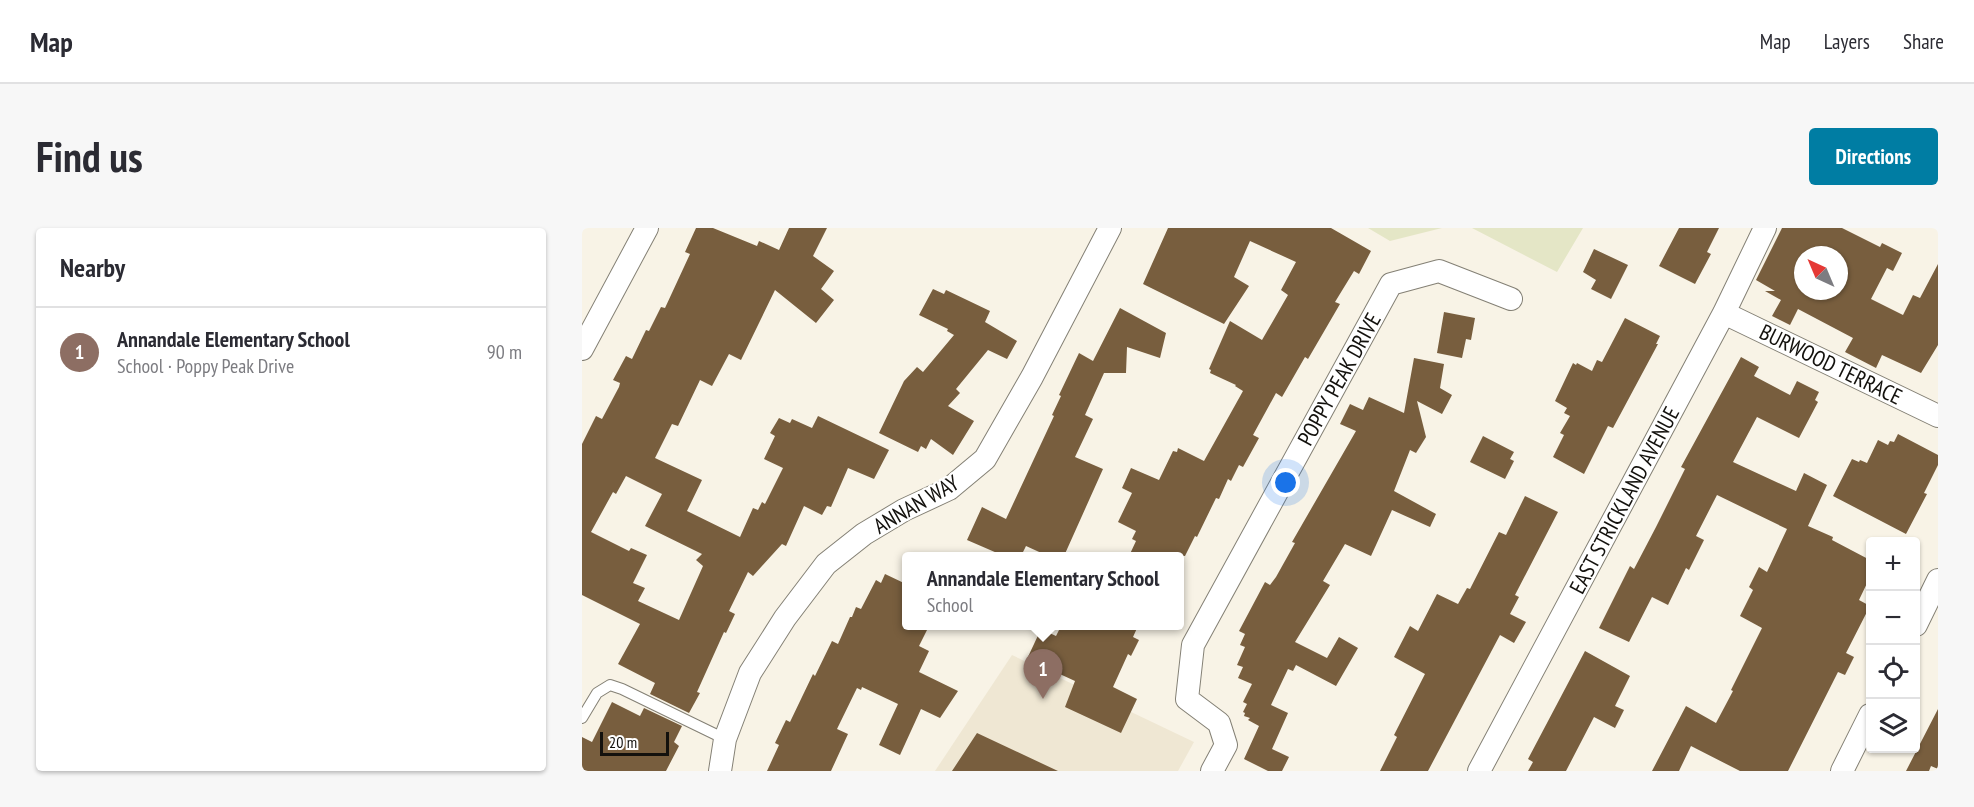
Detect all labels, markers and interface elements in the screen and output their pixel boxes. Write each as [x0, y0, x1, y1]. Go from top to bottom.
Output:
text: Map [30, 23, 73, 60]
text: Map [1760, 28, 1791, 55]
text: Layers [1824, 28, 1870, 55]
text: Share [1903, 28, 1944, 55]
button: Directions [1809, 128, 1938, 185]
text: Find us [36, 129, 143, 184]
north arrow [1794, 246, 1848, 300]
text: Nearby [60, 251, 125, 284]
street label: POPPY PEAK DRIVE [1291, 308, 1387, 450]
street label: BURWOOD TERRACE [1755, 317, 1907, 411]
text: Annandale Elementary School [117, 325, 350, 353]
text: 1 [75, 339, 84, 365]
text: 90 m [487, 339, 522, 365]
text: School · Poppy Peak Drive [117, 353, 294, 379]
street label: EAST STRICKLAND AVENUE [1563, 402, 1685, 598]
street label: ANNAN WAY [868, 468, 964, 540]
your location [1271, 468, 1300, 497]
map controls [1866, 537, 1920, 753]
button: + [1866, 537, 1920, 591]
popup [902, 552, 1184, 630]
text: Annandale Elementary School [927, 564, 1159, 592]
button: − [1866, 591, 1920, 645]
text: School [927, 592, 973, 618]
button: locate [1866, 645, 1920, 699]
pin: 1 [1024, 650, 1062, 699]
button: layers [1866, 699, 1920, 753]
scale bar [600, 729, 669, 756]
text: 20 m [609, 732, 637, 752]

